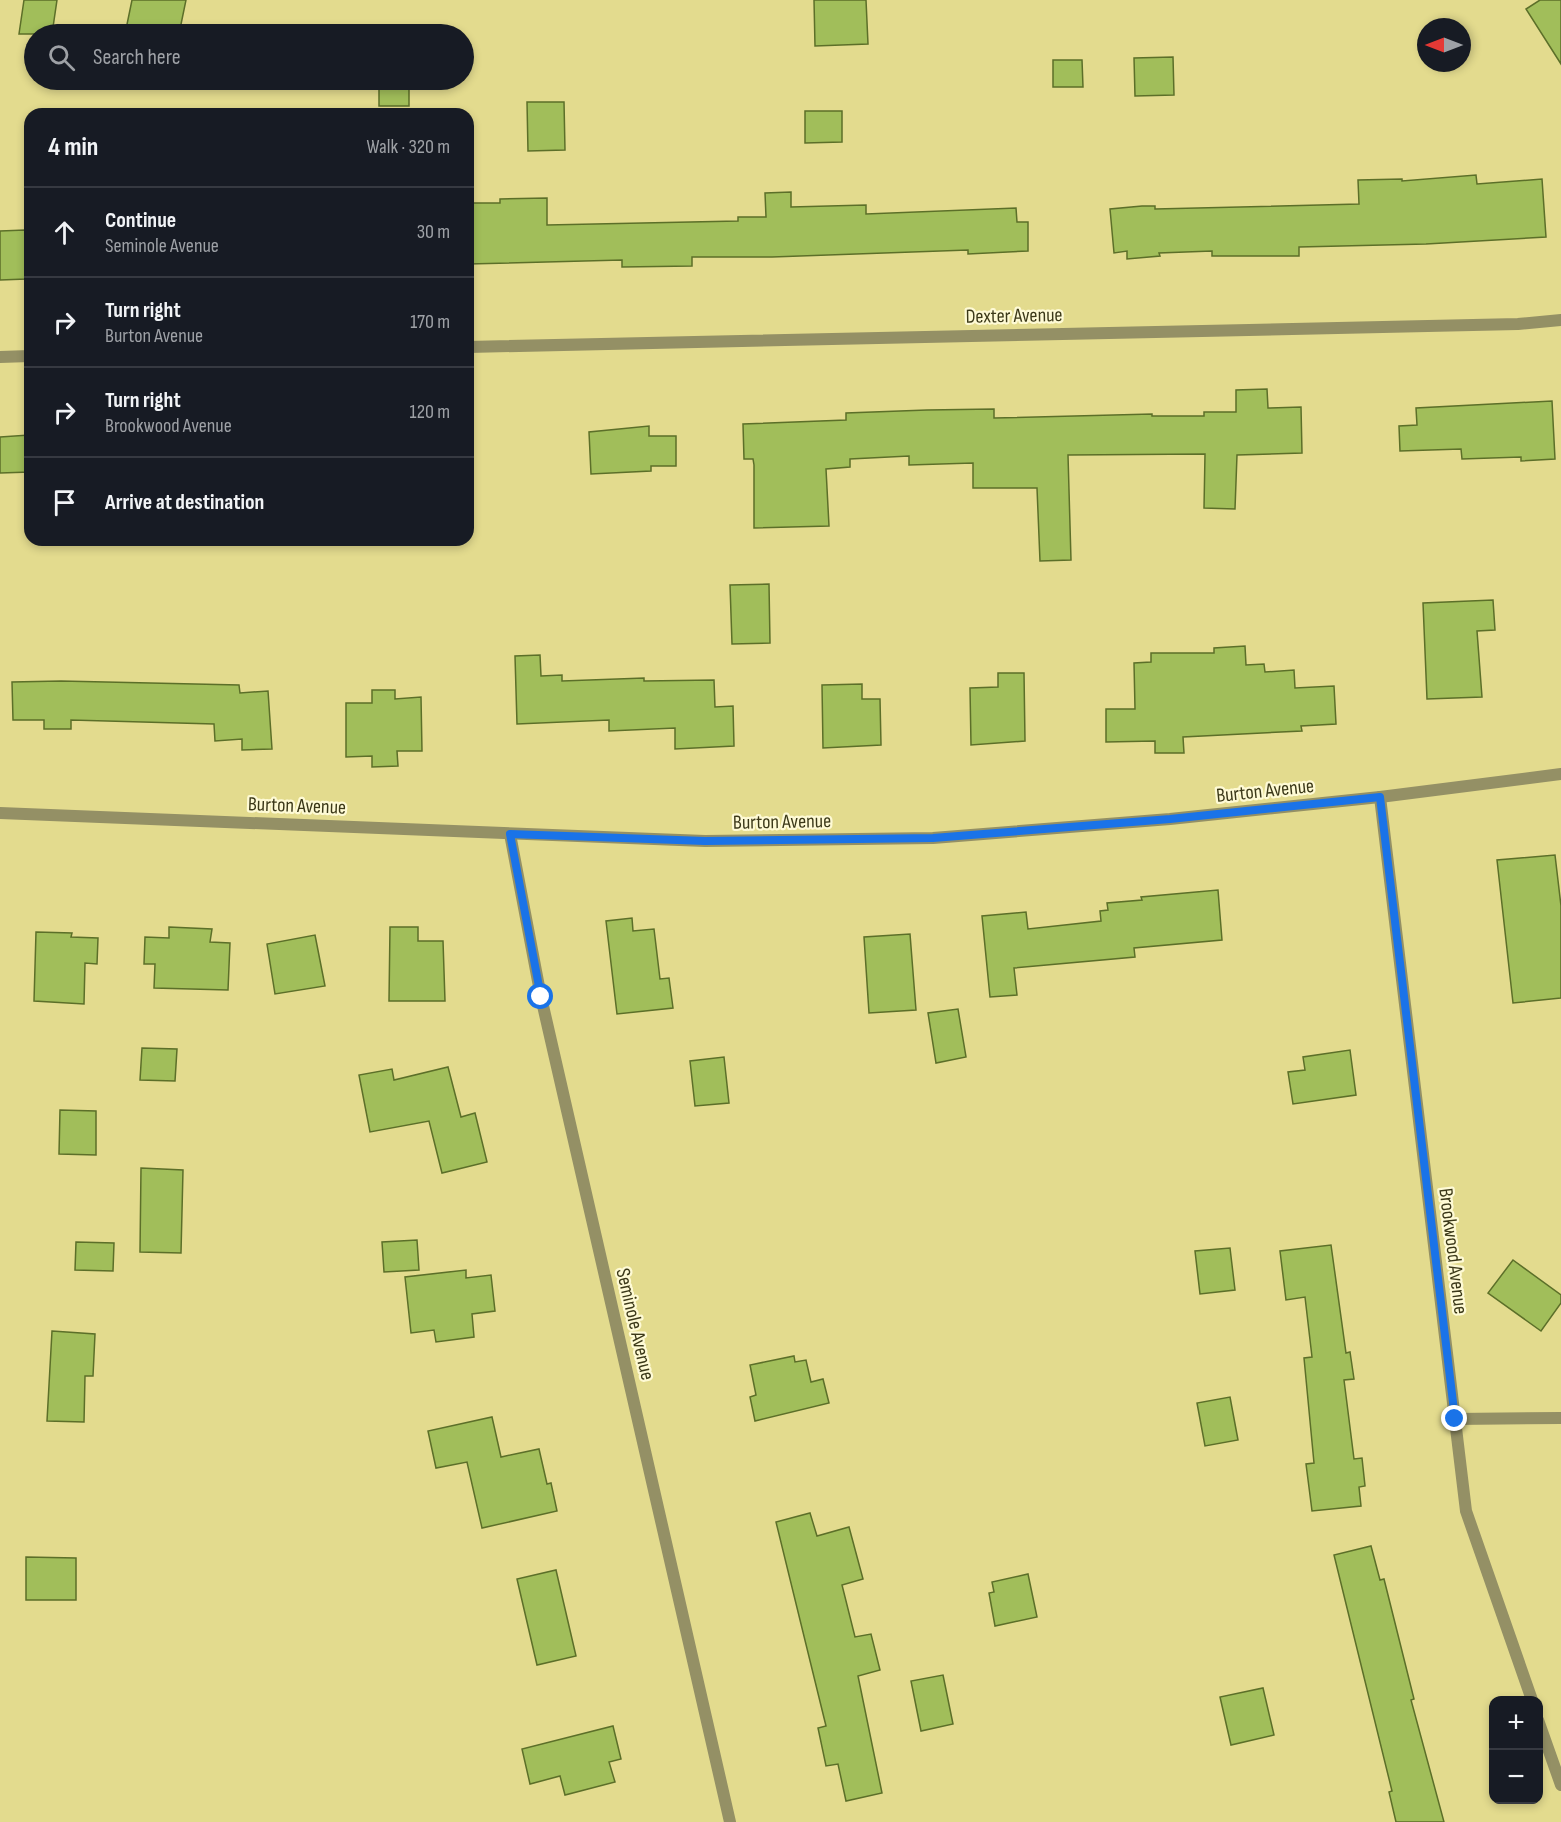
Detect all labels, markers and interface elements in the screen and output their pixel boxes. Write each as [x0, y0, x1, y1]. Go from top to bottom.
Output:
north arrow [1417, 18, 1471, 72]
search box [24, 24, 474, 90]
icon: search [45, 41, 78, 74]
text: Search here [93, 44, 180, 71]
text: 4 min [48, 132, 98, 163]
text: Walk · 320 m [367, 135, 450, 159]
text: Continue [105, 207, 176, 234]
icon: ahead [48, 216, 81, 249]
text: 30 m [417, 220, 450, 244]
text: Seminole Avenue [105, 234, 219, 258]
text: Turn right [105, 297, 181, 324]
street label: Dexter Avenue [965, 303, 1063, 329]
icon: right [48, 306, 81, 339]
text: 170 m [410, 310, 450, 334]
text: Burton Avenue [105, 324, 203, 348]
text: Turn right [105, 387, 181, 414]
icon: right [48, 396, 81, 429]
text: 120 m [410, 400, 450, 424]
text: Brookwood Avenue [105, 414, 232, 438]
icon: arrive [48, 486, 81, 519]
text: Arrive at destination [105, 489, 264, 516]
street label: Burton Avenue [1215, 774, 1315, 808]
street label: Burton Avenue [248, 792, 346, 820]
street label: Burton Avenue [733, 809, 831, 835]
route start [527, 983, 553, 1009]
street label: Brookwood Avenue [1433, 1187, 1473, 1315]
street label: Seminole Avenue [611, 1266, 660, 1382]
route end [1441, 1405, 1467, 1431]
map controls [1489, 1696, 1543, 1804]
button: + [1489, 1696, 1543, 1750]
button: − [1489, 1750, 1543, 1804]

